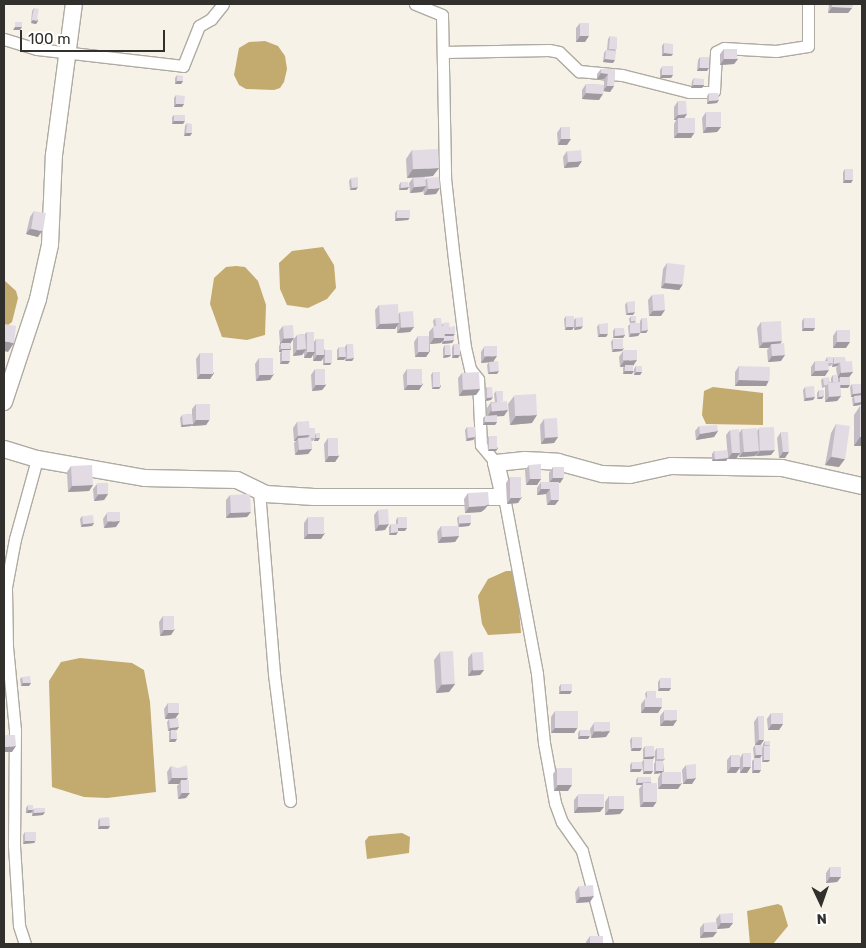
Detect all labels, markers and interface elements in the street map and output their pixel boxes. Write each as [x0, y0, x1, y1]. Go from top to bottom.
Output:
scale bar [22, 20, 168, 52]
text: 100 m [28, 30, 70, 48]
north arrow [796, 878, 846, 928]
text: N [816, 910, 827, 927]

